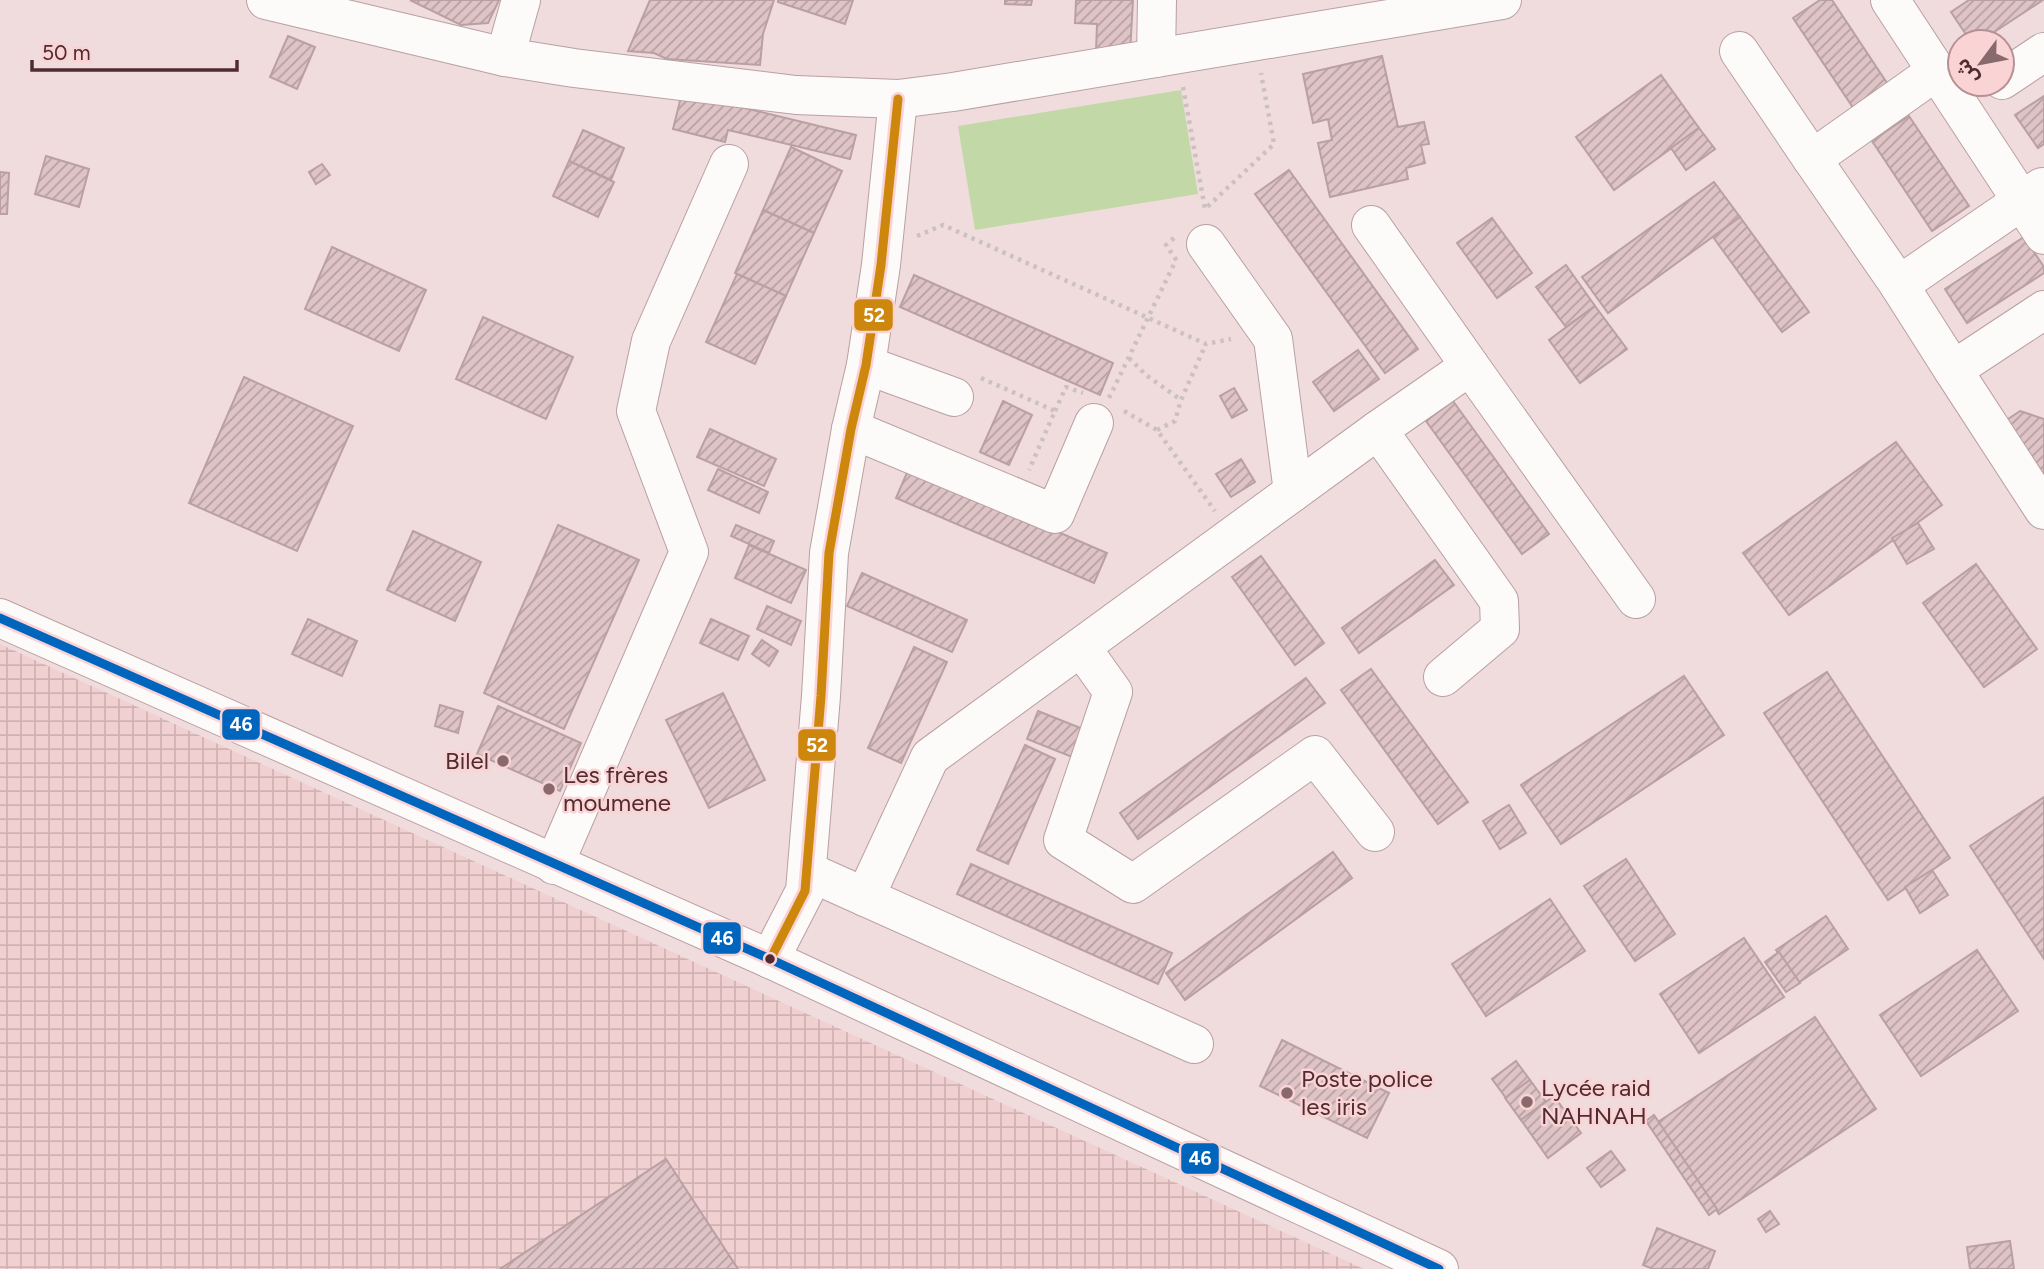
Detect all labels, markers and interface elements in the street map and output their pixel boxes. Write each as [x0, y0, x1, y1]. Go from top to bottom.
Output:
scale bar [32, 28, 236, 72]
north arrow [1946, 28, 2016, 98]
text: 50 m [42, 40, 91, 65]
text: ش [1950, 55, 1984, 89]
line badge: 52 [853, 298, 894, 332]
text: 52 [863, 304, 885, 327]
line badge: 46 [221, 708, 261, 741]
text: 46 [229, 713, 253, 736]
line badge: 52 [797, 728, 837, 762]
text: 52 [806, 734, 828, 757]
place label: Bilel [445, 746, 489, 775]
marker: Bilel [495, 753, 511, 769]
place label: Les frères moumene [563, 760, 671, 817]
marker: Les frères moumene [541, 781, 557, 797]
line badge: 46 [702, 921, 742, 955]
text: 46 [710, 927, 734, 950]
unlabelled marker [763, 952, 777, 966]
place label: Poste police les iris [1301, 1064, 1433, 1121]
place label: Lycée raid NAHNAH [1541, 1073, 1651, 1130]
marker: Poste police les iris [1279, 1085, 1295, 1101]
marker: Lycée raid NAHNAH [1519, 1094, 1535, 1110]
line badge: 46 [1180, 1142, 1220, 1175]
text: 46 [1188, 1147, 1212, 1170]

